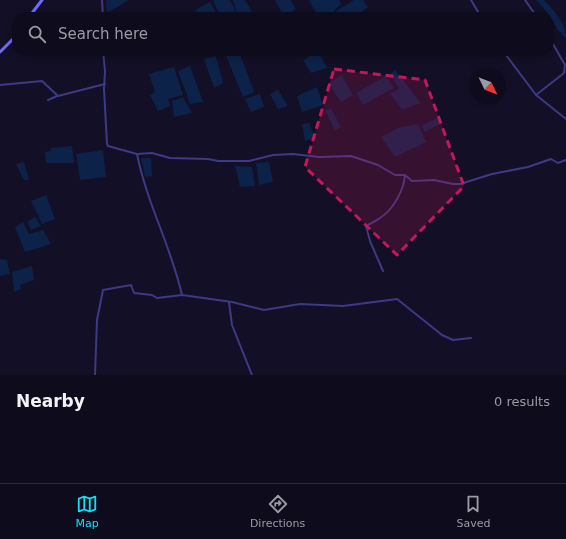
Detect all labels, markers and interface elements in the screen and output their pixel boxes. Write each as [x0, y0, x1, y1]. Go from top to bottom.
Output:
search box [12, 12, 554, 56]
icon: search [26, 23, 48, 45]
text: Search here [58, 25, 148, 43]
north arrow [470, 68, 506, 104]
text: Nearby [16, 391, 85, 411]
text: 0 results [494, 394, 550, 409]
tab: Map [76, 493, 99, 530]
tab: Directions [250, 493, 305, 530]
tab: Saved [456, 493, 490, 530]

